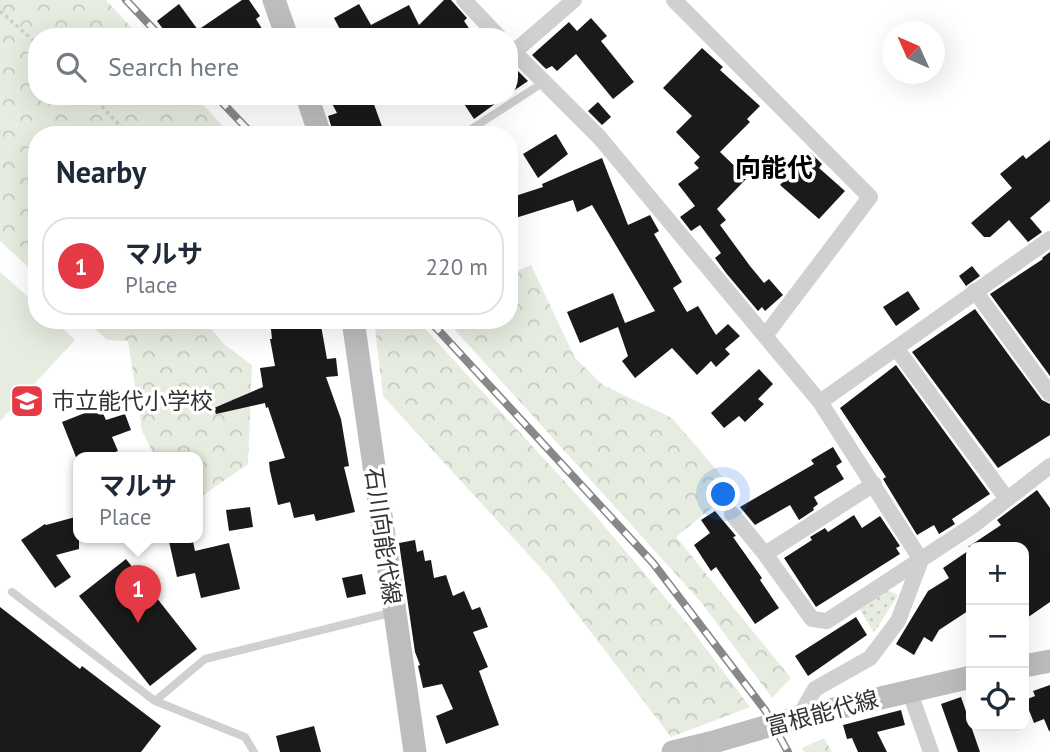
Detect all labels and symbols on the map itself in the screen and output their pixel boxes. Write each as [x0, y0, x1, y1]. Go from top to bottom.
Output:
north arrow [882, 21, 945, 84]
district label: 向能代 [735, 151, 813, 184]
school or university icon: 市立能代小学校 [8, 382, 46, 420]
place label: 市立能代小学校 [52, 386, 213, 415]
street label: 石川向能代線 [360, 466, 407, 606]
your location [706, 477, 740, 511]
pin: 1 [115, 565, 161, 623]
street label: 富根能代線 [763, 684, 881, 741]

